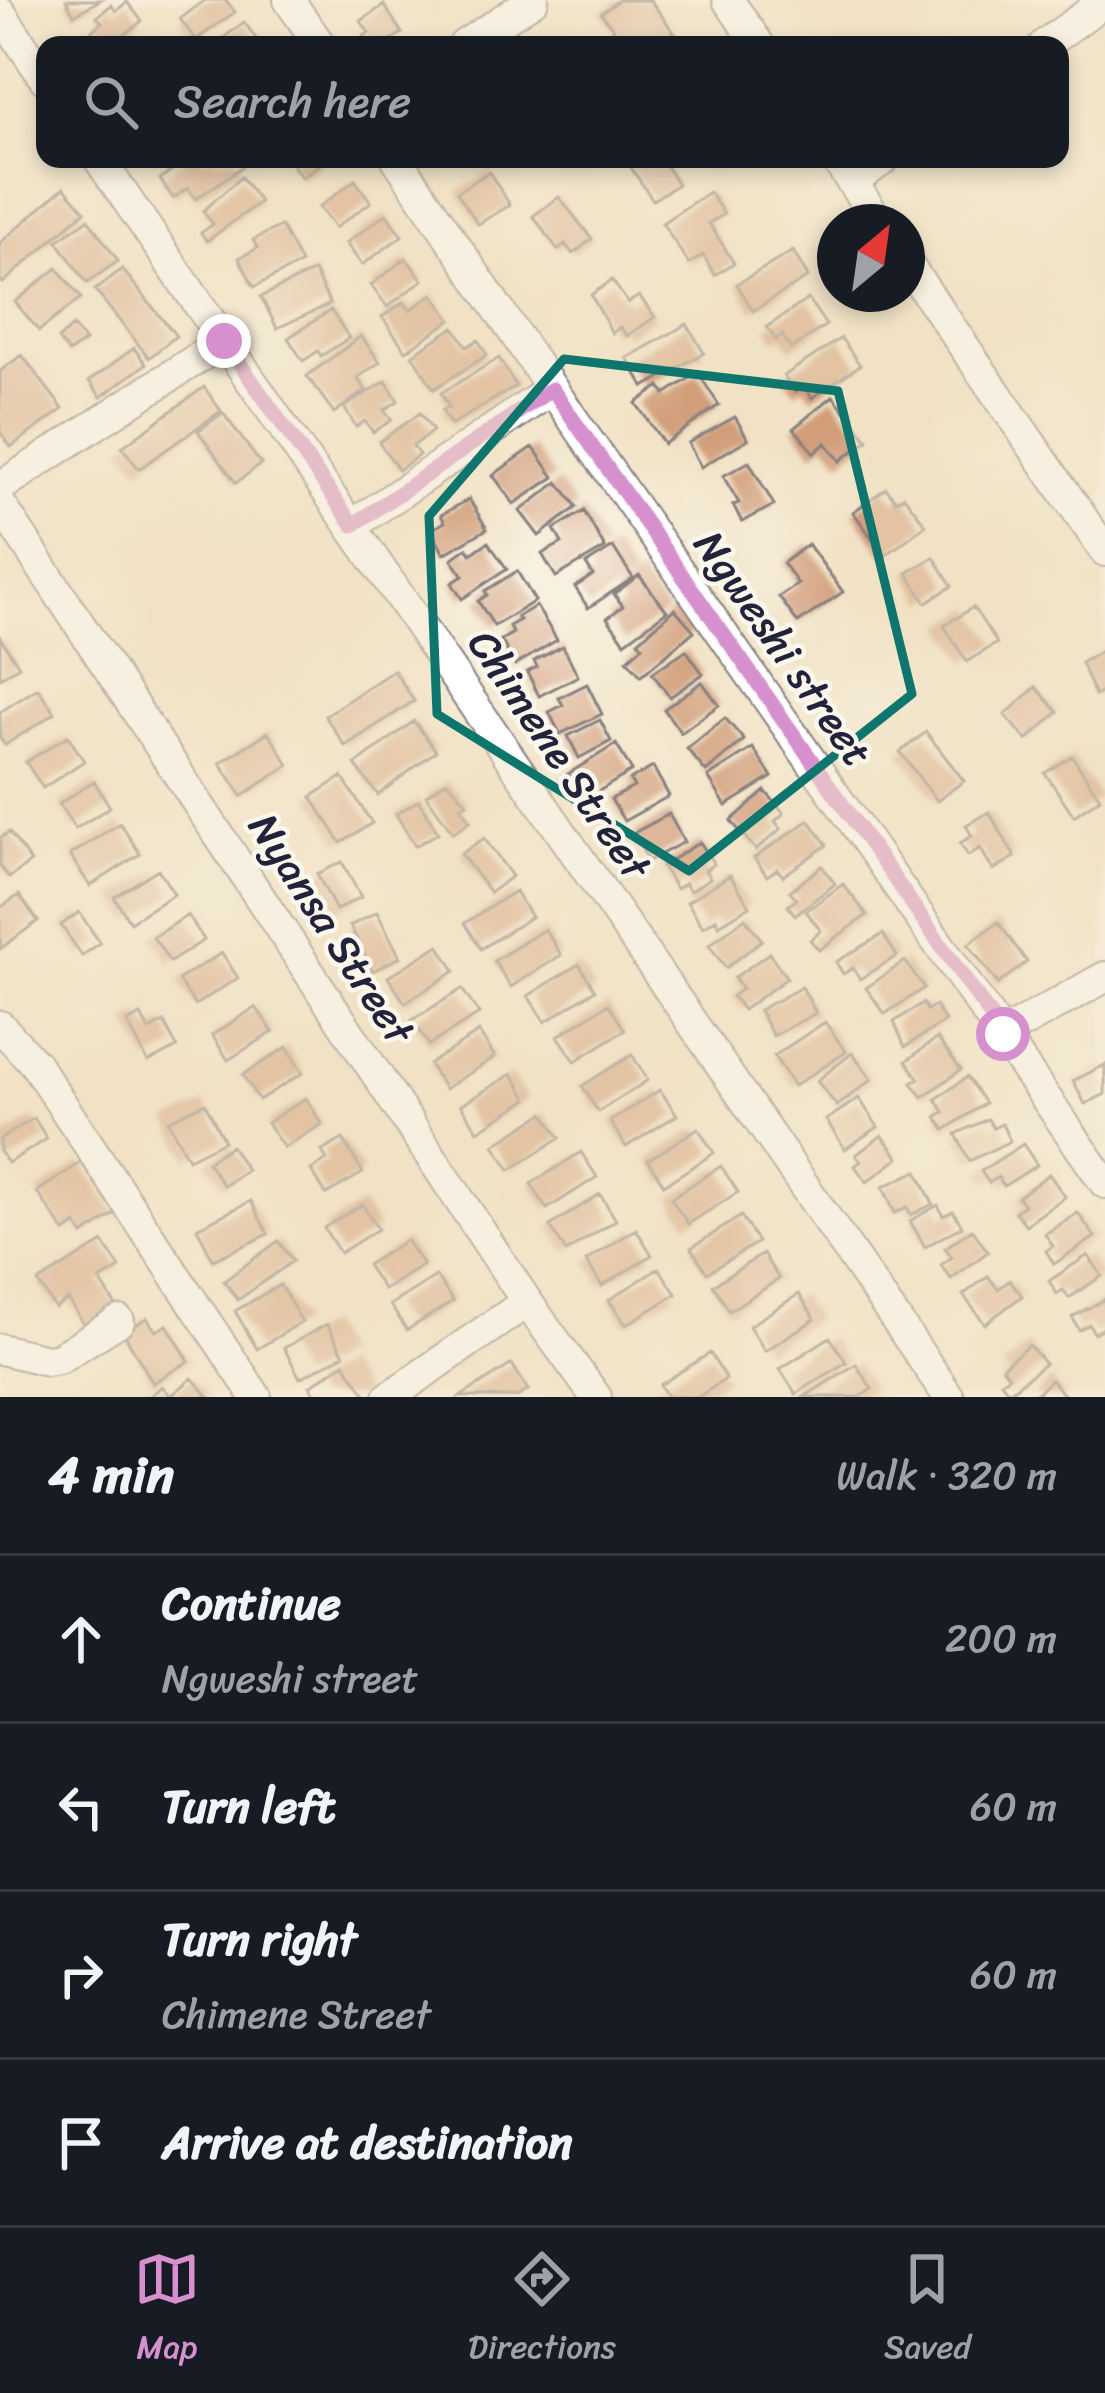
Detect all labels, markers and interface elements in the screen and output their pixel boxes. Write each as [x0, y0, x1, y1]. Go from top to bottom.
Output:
search box [36, 36, 1069, 168]
text: Search here [174, 62, 411, 142]
icon: search [78, 69, 144, 135]
north arrow [817, 204, 925, 312]
route end [197, 314, 251, 368]
street label: Ngweshi street [674, 514, 893, 783]
street label: Chimene Street [448, 614, 672, 897]
street label: Nyansa Street [228, 797, 435, 1061]
route start [976, 1007, 1030, 1061]
text: 4 min [48, 1430, 174, 1520]
text: Walk · 320 m [836, 1441, 1057, 1510]
text: Continue [162, 1564, 341, 1644]
text: 200 m [945, 1604, 1057, 1673]
icon: ahead [48, 1606, 114, 1672]
text: Ngweshi street [162, 1644, 419, 1713]
text: Turn left [162, 1767, 335, 1847]
text: 60 m [970, 1772, 1057, 1841]
icon: left [48, 1774, 114, 1840]
text: Turn right [162, 1900, 357, 1980]
text: 60 m [970, 1940, 1057, 2009]
icon: right [48, 1942, 114, 2008]
text: Chimene Street [162, 1980, 431, 2049]
text: Arrive at destination [162, 2103, 572, 2183]
icon: arrive [48, 2110, 114, 2176]
tab: Map [134, 2246, 200, 2376]
tab: Directions [468, 2246, 616, 2376]
tab: Saved [884, 2246, 971, 2376]

